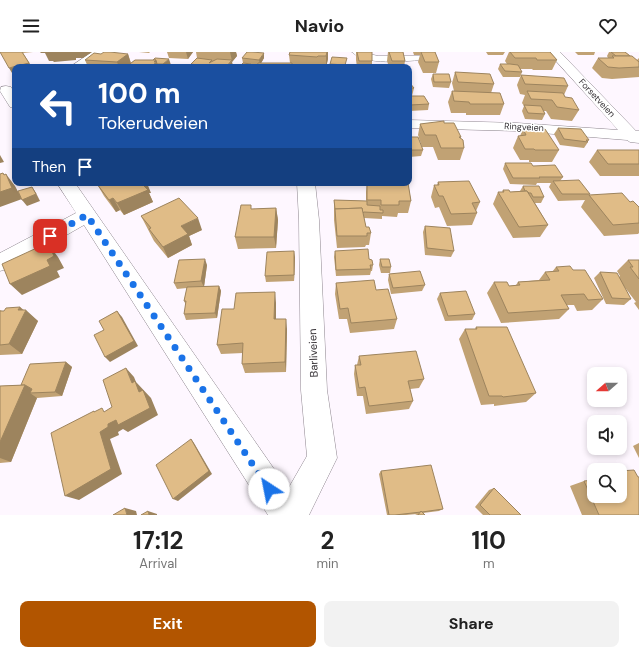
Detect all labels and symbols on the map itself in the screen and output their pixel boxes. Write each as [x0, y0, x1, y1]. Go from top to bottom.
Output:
street label: Forsetveien [576, 76, 618, 120]
street label: Ringveien [504, 120, 544, 134]
pin [33, 219, 67, 253]
street label: Barliveien [305, 328, 321, 378]
north arrow [587, 367, 627, 407]
position arrow [248, 468, 290, 510]

